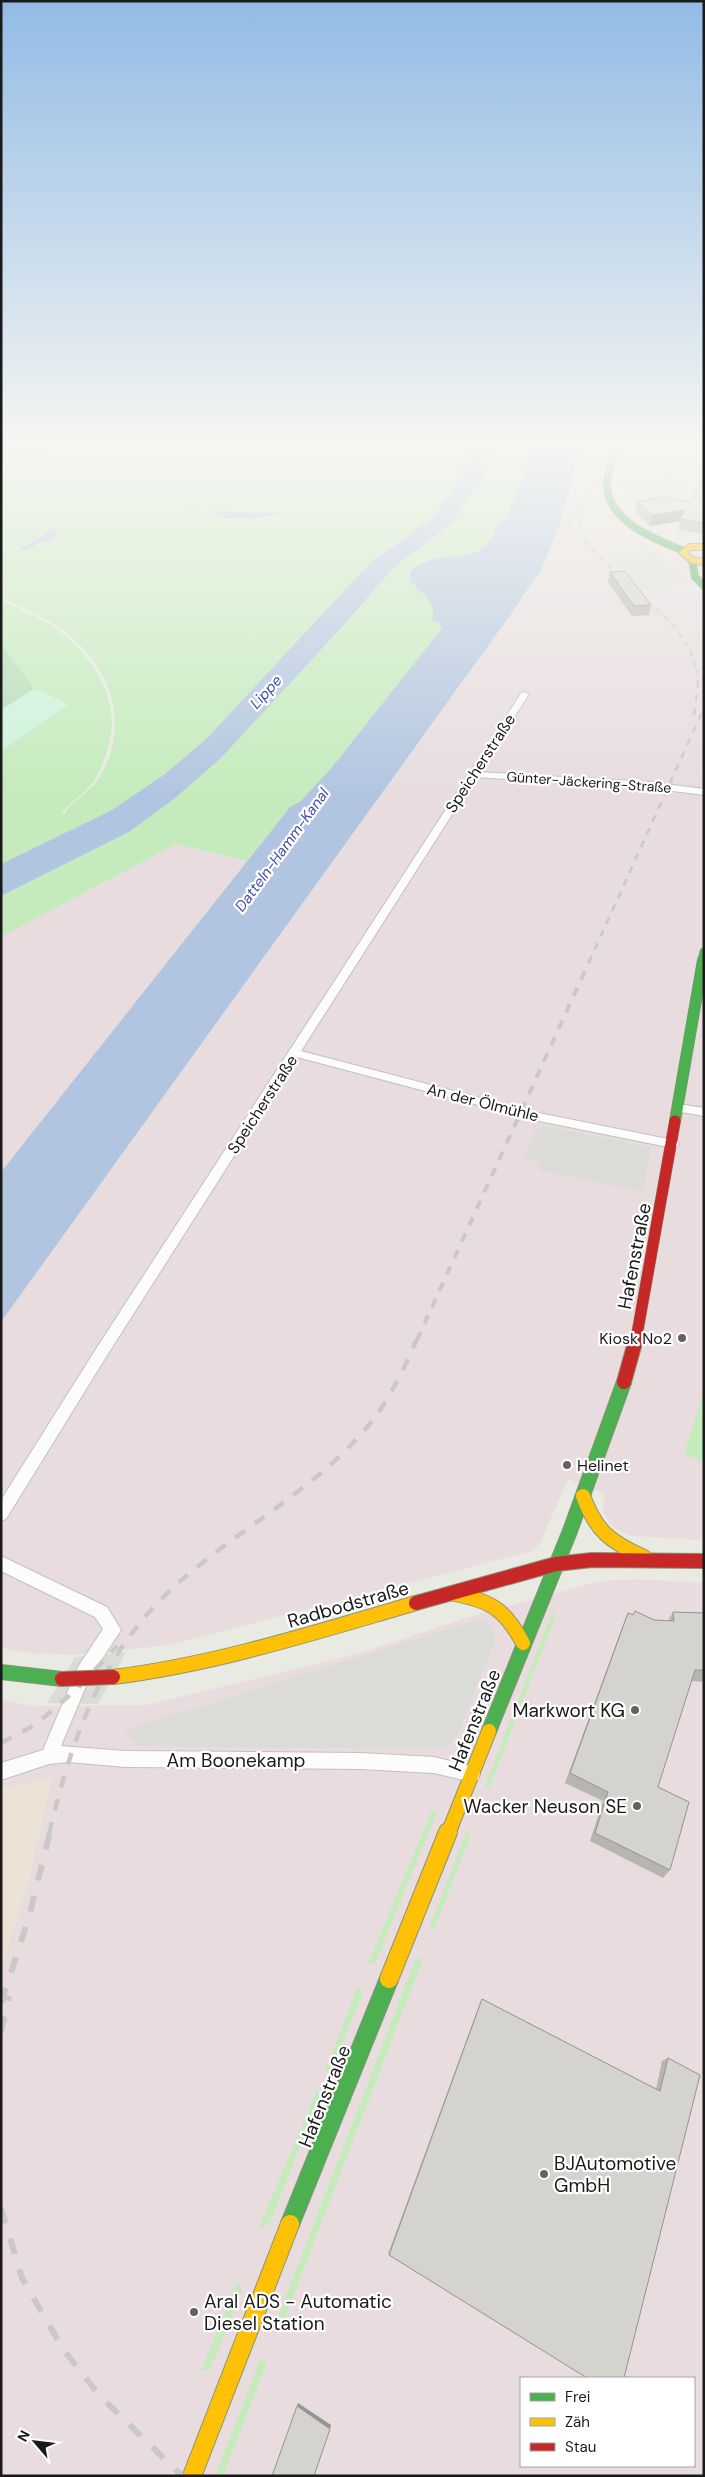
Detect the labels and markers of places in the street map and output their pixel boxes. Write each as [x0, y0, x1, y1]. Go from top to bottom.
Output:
place label: Kiosk No2 [599, 1328, 672, 1349]
marker: Kiosk No2 [676, 1332, 688, 1344]
place label: Helinet [577, 1455, 629, 1476]
marker: Helinet [561, 1459, 573, 1471]
place label: Markwort KG [512, 1698, 625, 1723]
marker: Markwort KG [629, 1704, 641, 1716]
place label: Wacker Neuson SE [463, 1794, 627, 1819]
marker: Wacker Neuson SE [631, 1800, 643, 1812]
place label: BJAutomotive GmbH [554, 2151, 676, 2198]
marker: BJAutomotive GmbH [538, 2168, 550, 2180]
place label: Aral ADS - Automatic Diesel Station [204, 2289, 392, 2336]
marker: Aral ADS - Automatic Diesel Station [188, 2306, 200, 2318]

